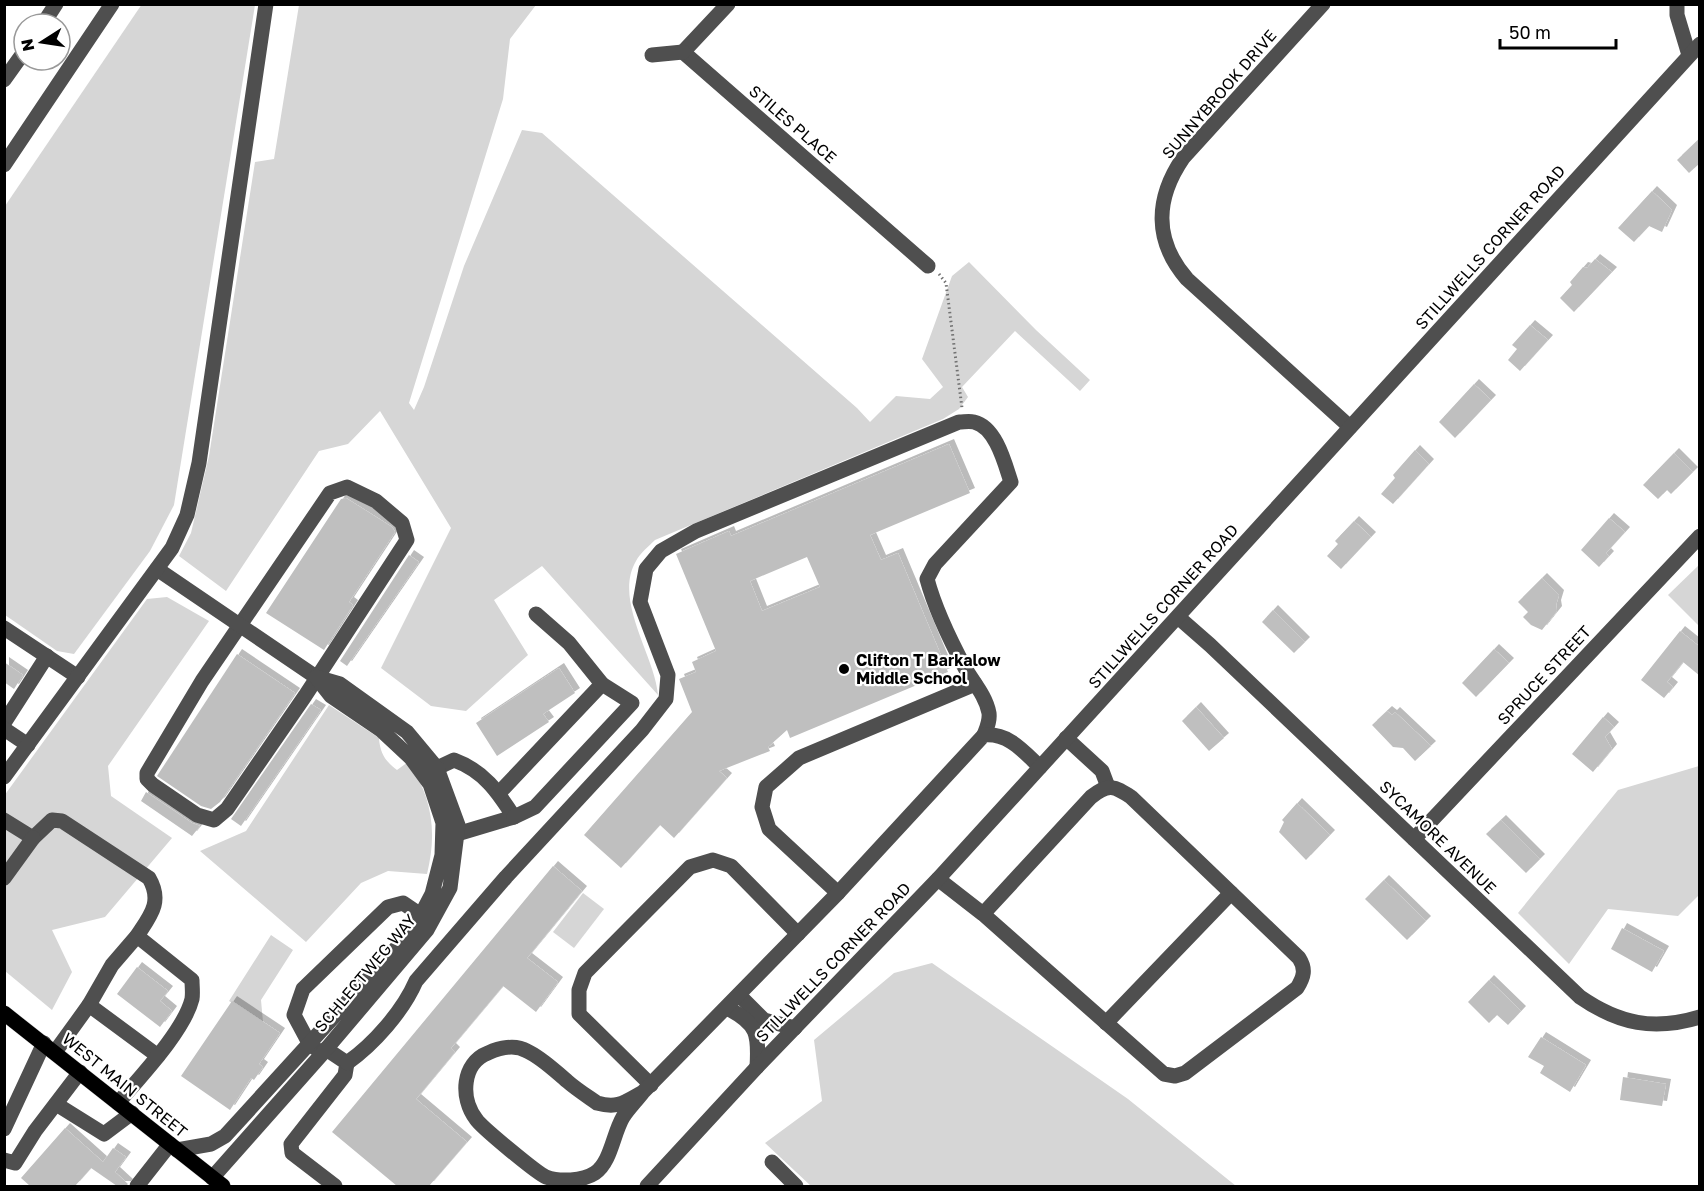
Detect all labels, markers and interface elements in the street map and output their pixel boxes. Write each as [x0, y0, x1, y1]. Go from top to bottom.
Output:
north arrow [12, 12, 72, 72]
scale bar [1500, 12, 1616, 50]
text: 50 m [1509, 21, 1551, 43]
street label: SUNNYBROOK DRIVE [1158, 25, 1280, 163]
text: N [16, 37, 38, 53]
street label: STILES PLACE [745, 81, 841, 167]
street label: STILLWELLS CORNER ROAD [1411, 161, 1569, 333]
street label: STILLWELLS CORNER ROAD [1084, 520, 1242, 692]
street label: SPRUCE STREET [1493, 621, 1595, 729]
place label: Clifton T Barkalow Middle School [856, 650, 1001, 688]
marker: Clifton T Barkalow Middle School [837, 662, 851, 676]
street label: SYCAMORE AVENUE [1375, 776, 1501, 898]
street label: STILLWELLS CORNER ROAD [751, 878, 915, 1046]
street label: SCHLECTWEG WAY [310, 910, 420, 1036]
street label: WEST MAIN STREET [58, 1028, 192, 1142]

